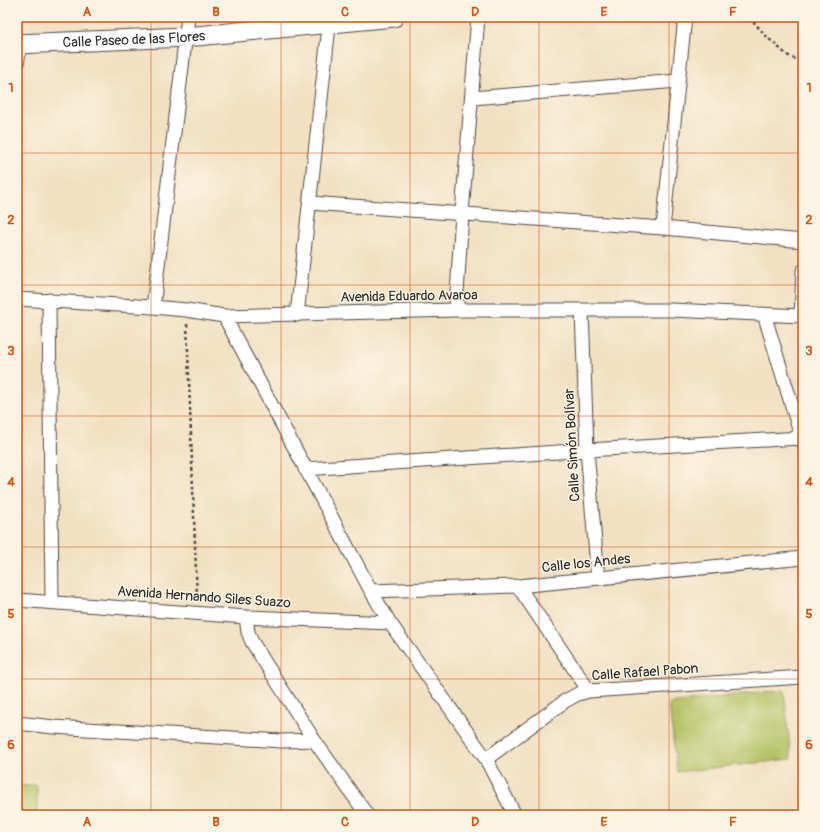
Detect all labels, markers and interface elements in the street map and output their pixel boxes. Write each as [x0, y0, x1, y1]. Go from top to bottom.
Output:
text: A [83, 4, 92, 20]
text: B [212, 4, 220, 20]
text: C [341, 4, 349, 20]
text: D [471, 4, 479, 20]
text: E [601, 4, 608, 20]
text: F [729, 4, 737, 20]
street label: Calle Paseo de las Flores [62, 27, 207, 51]
text: 1 [8, 80, 14, 96]
text: 1 [806, 80, 812, 96]
text: 2 [7, 212, 15, 228]
text: 2 [805, 212, 813, 228]
street label: Avenida Eduardo Avaroa [340, 286, 478, 306]
text: 3 [7, 343, 15, 359]
text: 3 [805, 343, 813, 359]
street label: Calle Simón Bolívar [561, 388, 583, 502]
text: 4 [7, 474, 15, 490]
text: 4 [805, 474, 813, 490]
street label: Calle los Andes [541, 550, 632, 576]
street label: Avenida Hernando Siles Suazo [117, 582, 292, 612]
text: 5 [7, 606, 15, 622]
text: 5 [805, 606, 813, 622]
street label: Calle Rafael Pabon [591, 660, 699, 684]
text: 6 [7, 737, 15, 753]
text: 6 [805, 737, 813, 753]
text: A [83, 814, 92, 830]
text: B [212, 814, 220, 830]
text: C [341, 814, 349, 830]
text: D [471, 814, 479, 830]
text: E [601, 814, 608, 830]
text: F [729, 814, 737, 830]

